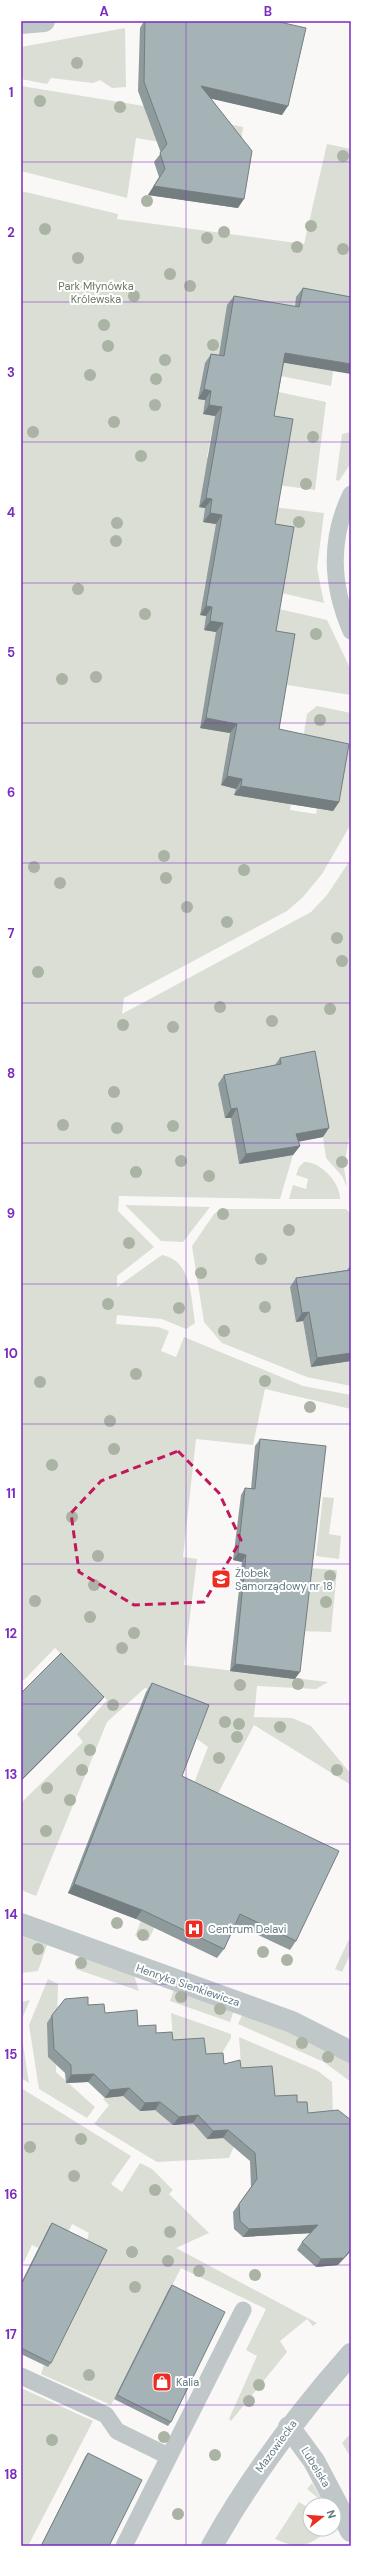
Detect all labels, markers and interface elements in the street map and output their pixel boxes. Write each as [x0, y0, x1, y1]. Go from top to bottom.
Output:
text: A [99, 3, 109, 20]
text: B [264, 3, 272, 20]
text: 1 [9, 84, 13, 101]
text: 2 [7, 224, 15, 241]
park label: Park Młynówka Królewska [58, 279, 134, 306]
text: 3 [7, 364, 15, 381]
text: 4 [7, 504, 15, 521]
text: 5 [7, 644, 15, 661]
text: 6 [7, 784, 15, 801]
text: 7 [8, 925, 15, 942]
text: 8 [7, 1065, 15, 1082]
text: 9 [7, 1205, 15, 1222]
text: 10 [4, 1345, 18, 1362]
text: 11 [6, 1485, 16, 1502]
place label: Żłobek Samorządowy nr 18 [235, 1566, 333, 1593]
school or university icon: Żłobek Samorządowy nr 18 [210, 1568, 232, 1590]
text: 12 [5, 1625, 17, 1642]
text: 13 [5, 1766, 17, 1783]
text: 14 [4, 1906, 18, 1923]
hospital icon: Centrum Delavi [183, 1918, 205, 1940]
place label: Centrum Delavi [208, 1922, 286, 1936]
street label: Henryka Sienkiewicza [134, 1961, 242, 2009]
text: 15 [5, 2046, 17, 2063]
text: 16 [5, 2186, 17, 2203]
text: 17 [5, 2326, 17, 2343]
shop icon: Kalia [151, 2371, 173, 2393]
place label: Kalia [176, 2375, 199, 2389]
street label: Mazowiecka [252, 2417, 300, 2475]
street label: Lubelska [298, 2444, 334, 2490]
text: 18 [5, 2466, 17, 2483]
north arrow [302, 2497, 342, 2537]
text: N [324, 2508, 339, 2520]

